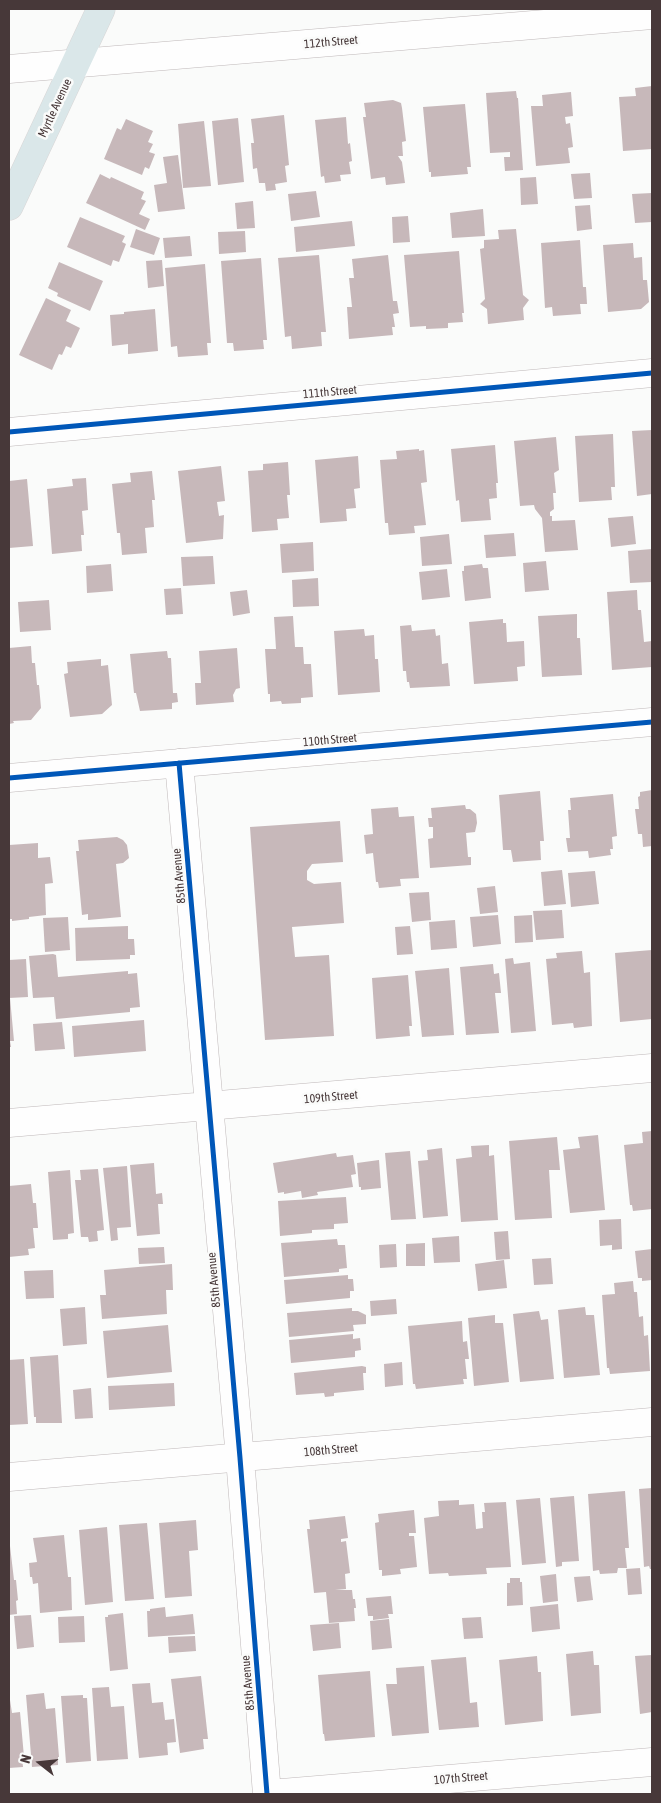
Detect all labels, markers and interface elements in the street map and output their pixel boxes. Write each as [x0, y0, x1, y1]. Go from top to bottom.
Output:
street label: 112th Street [303, 32, 359, 52]
street label: Myrtle Avenue [35, 76, 75, 140]
street label: 111th Street [302, 382, 358, 402]
street label: 110th Street [302, 730, 358, 750]
street label: 85th Avenue [169, 848, 189, 904]
street label: 109th Street [303, 1087, 359, 1107]
street label: 85th Avenue [204, 1252, 224, 1308]
street label: 108th Street [303, 1440, 359, 1460]
street label: 85th Avenue [238, 1655, 258, 1711]
north arrow [15, 1738, 65, 1788]
text: N [17, 1753, 34, 1765]
street label: 107th Street [433, 1768, 489, 1788]

